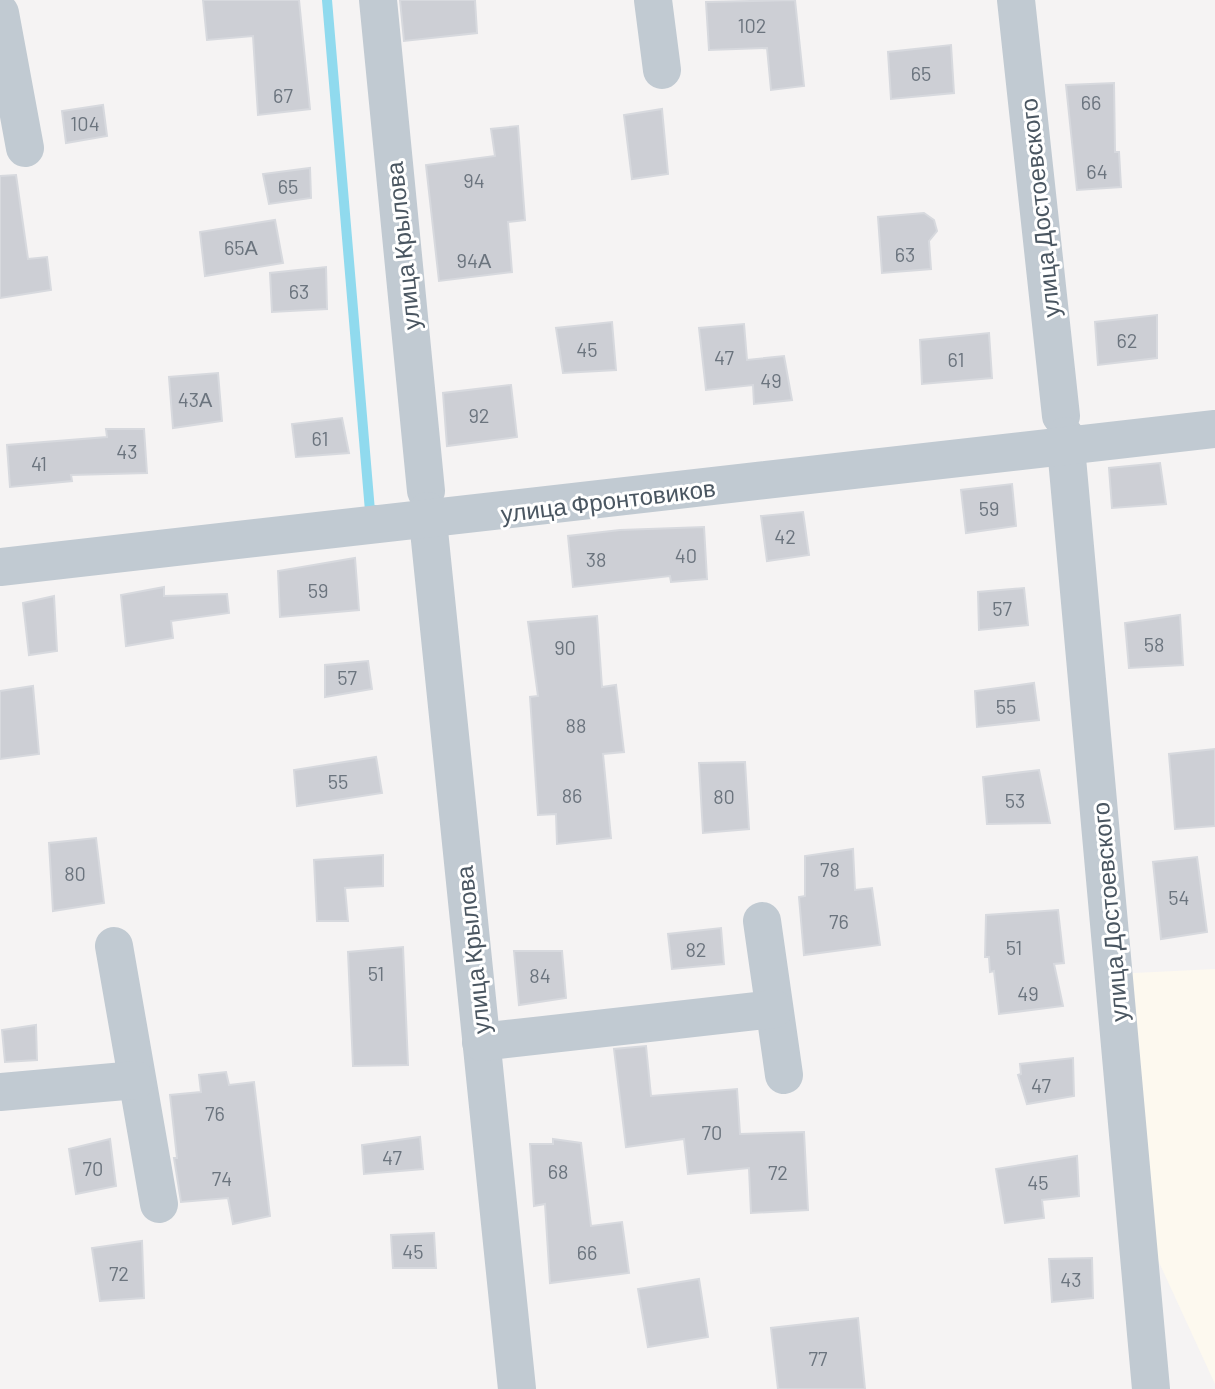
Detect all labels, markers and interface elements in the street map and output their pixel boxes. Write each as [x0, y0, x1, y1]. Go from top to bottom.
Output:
house number: 102 [737, 13, 767, 37]
house number: 65 [911, 61, 931, 85]
house number: 67 [273, 83, 293, 107]
house number: 66 [1081, 90, 1101, 114]
street label: улица Достоевского [1013, 97, 1065, 319]
house number: 104 [70, 111, 100, 135]
house number: 64 [1086, 159, 1108, 183]
street label: улица Крылова [379, 160, 425, 331]
house number: 94 [463, 168, 485, 192]
house number: 65 [278, 174, 298, 198]
house number: 65А [224, 235, 259, 259]
house number: 63 [895, 242, 915, 266]
house number: 94А [457, 248, 492, 272]
house number: 63 [289, 279, 309, 303]
house number: 62 [1116, 328, 1138, 352]
house number: 45 [576, 337, 598, 361]
house number: 47 [714, 345, 734, 369]
house number: 61 [948, 347, 964, 371]
house number: 49 [760, 368, 782, 392]
house number: 43А [178, 387, 213, 411]
house number: 92 [468, 403, 490, 427]
house number: 61 [312, 426, 328, 450]
house number: 43 [116, 439, 138, 463]
house number: 41 [31, 451, 47, 475]
street label: улица Фронтовиков [499, 472, 717, 528]
house number: 59 [979, 496, 999, 520]
house number: 42 [774, 524, 796, 548]
house number: 40 [675, 543, 697, 567]
house number: 38 [586, 547, 606, 571]
house number: 59 [308, 578, 328, 602]
house number: 57 [992, 596, 1012, 620]
house number: 58 [1144, 632, 1164, 656]
house number: 90 [554, 635, 576, 659]
house number: 57 [337, 665, 357, 689]
house number: 55 [996, 694, 1016, 718]
house number: 88 [566, 713, 586, 737]
house number: 55 [328, 769, 348, 793]
house number: 86 [562, 783, 582, 807]
house number: 80 [713, 784, 735, 808]
house number: 53 [1005, 788, 1025, 812]
street label: улица Достоевского [1085, 801, 1133, 1023]
house number: 78 [820, 857, 840, 881]
house number: 80 [64, 861, 86, 885]
street label: улица Крылова [449, 864, 495, 1035]
house number: 54 [1168, 885, 1190, 909]
house number: 76 [829, 909, 849, 933]
house number: 51 [1006, 935, 1022, 959]
house number: 82 [685, 937, 707, 961]
house number: 51 [368, 961, 384, 985]
house number: 84 [529, 963, 551, 987]
house number: 49 [1017, 981, 1039, 1005]
house number: 47 [1031, 1073, 1051, 1097]
house number: 76 [205, 1101, 225, 1125]
house number: 70 [702, 1120, 722, 1144]
house number: 47 [382, 1145, 402, 1169]
house number: 70 [83, 1156, 103, 1180]
house number: 68 [548, 1159, 568, 1183]
house number: 72 [768, 1160, 788, 1184]
house number: 74 [212, 1166, 232, 1190]
house number: 45 [1027, 1170, 1049, 1194]
house number: 45 [402, 1239, 424, 1263]
house number: 66 [577, 1240, 597, 1264]
house number: 72 [109, 1261, 129, 1285]
house number: 43 [1060, 1267, 1082, 1291]
house number: 77 [809, 1346, 828, 1370]

